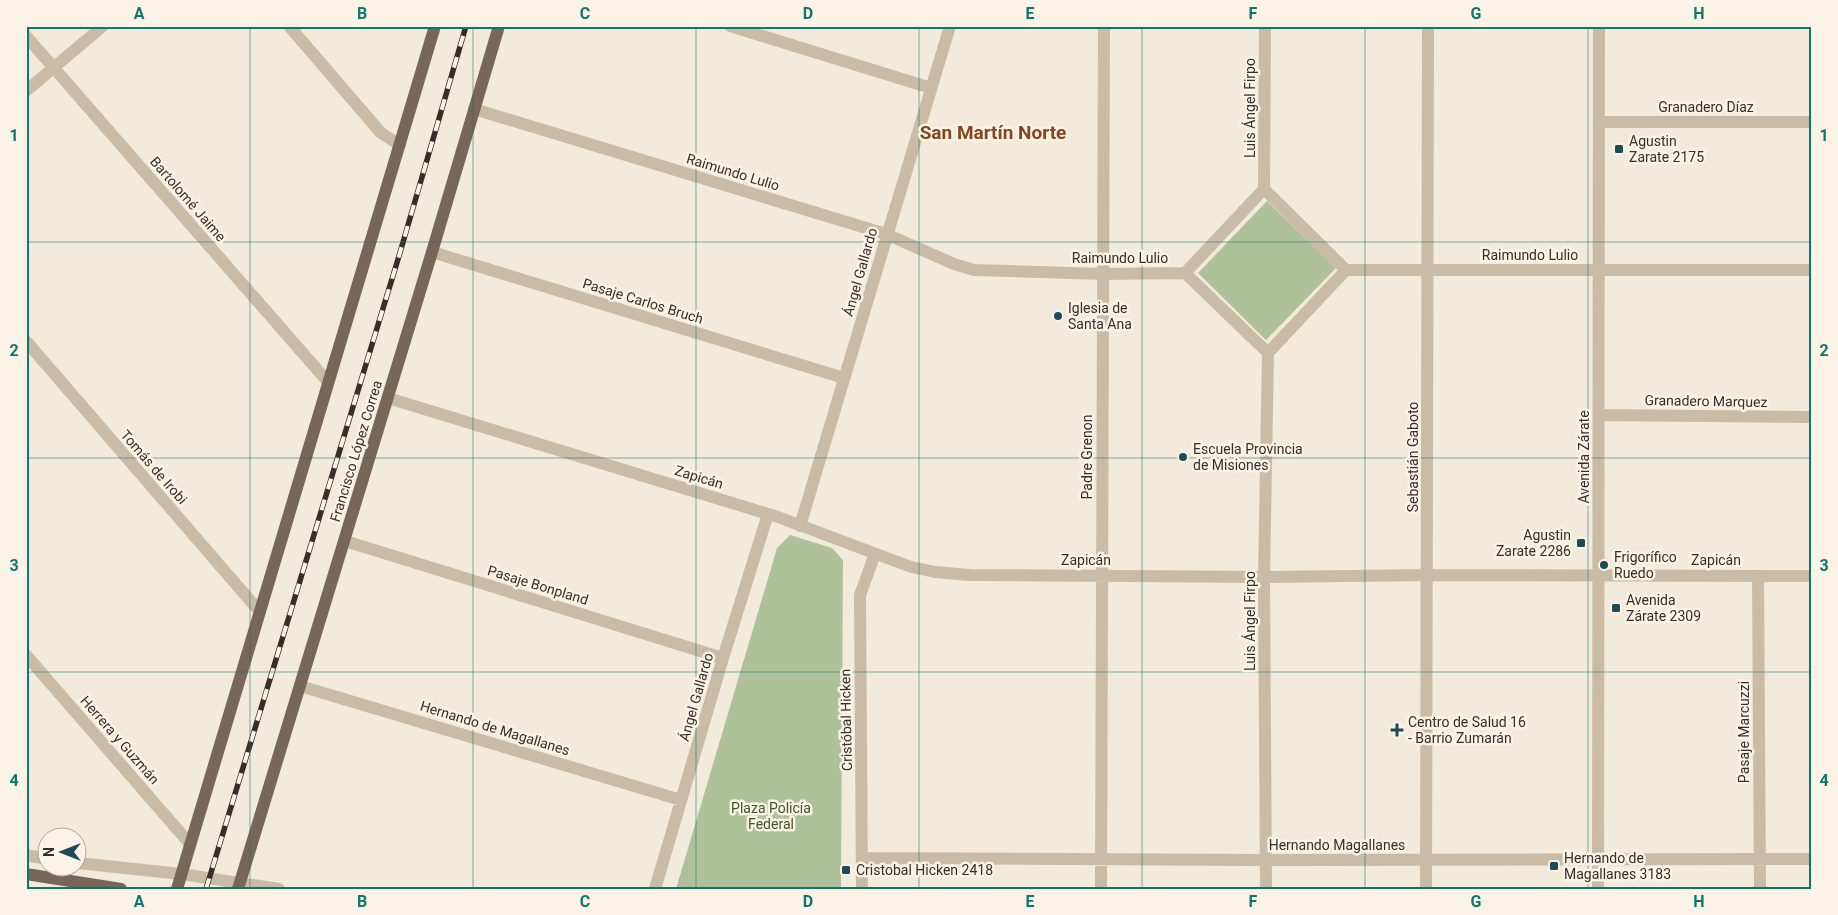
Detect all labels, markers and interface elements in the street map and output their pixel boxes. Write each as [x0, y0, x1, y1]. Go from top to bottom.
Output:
text: A [134, 4, 145, 23]
text: B [357, 4, 367, 23]
text: C [580, 4, 590, 23]
text: D [803, 4, 813, 23]
text: E [1026, 4, 1035, 23]
text: F [1249, 4, 1258, 23]
text: G [1471, 4, 1482, 23]
text: H [1693, 4, 1705, 23]
street label: Luis Ángel Firpo [1241, 58, 1258, 158]
street label: Granadero Díaz [1658, 99, 1754, 115]
district label: San Martín Norte [920, 121, 1066, 144]
text: 1 [9, 126, 19, 145]
text: 1 [1819, 126, 1829, 145]
place label: Agustin Zarate 2175 [1629, 133, 1704, 165]
marker: Agustin Zarate 2175 [1613, 143, 1625, 155]
street label: Raimundo Lulio [685, 150, 781, 194]
street label: Bartolomé Jaime [147, 153, 229, 245]
street label: Ángel Gallardo [839, 226, 880, 318]
street label: Raimundo Lulio [1482, 247, 1578, 263]
street label: Raimundo Lulio [1072, 250, 1168, 266]
street label: Pasaje Carlos Bruch [581, 275, 705, 327]
place label: Iglesia de Santa Ana [1068, 300, 1132, 332]
marker: Iglesia de Santa Ana [1052, 310, 1064, 322]
text: 2 [9, 341, 19, 360]
text: 2 [1819, 341, 1829, 360]
street label: Francisco López Correa [327, 378, 385, 524]
street label: Granadero Marquez [1644, 392, 1768, 410]
street label: Sebastián Gaboto [1405, 402, 1421, 512]
street label: Avenida Zárate [1576, 410, 1592, 504]
street label: Padre Grenon [1079, 415, 1095, 499]
street label: Tomás de Irobi [118, 427, 190, 507]
place label: Escuela Provincia de Misiones [1193, 441, 1303, 473]
marker: Escuela Provincia de Misiones [1177, 451, 1189, 463]
street label: Zapicán [673, 462, 725, 492]
place label: Agustin Zarate 2286 [1496, 527, 1571, 559]
marker: Agustin Zarate 2286 [1575, 537, 1587, 549]
place label: Frigorífico Ruedo [1614, 549, 1677, 581]
street label: Zapicán [1061, 552, 1111, 568]
street label: Zapicán [1691, 552, 1741, 568]
text: 3 [9, 556, 19, 575]
text: 3 [1819, 556, 1829, 575]
marker: Frigorífico Ruedo [1598, 559, 1610, 571]
street label: Pasaje Bonpland [486, 562, 590, 608]
street label: Luis Ángel Firpo [1241, 571, 1258, 671]
place label: Avenida Zárate 2309 [1626, 592, 1701, 624]
marker: Avenida Zárate 2309 [1610, 602, 1622, 614]
street label: Ángel Gallardo [675, 651, 716, 743]
street label: Cristóbal Hicken [837, 669, 855, 771]
street label: Pasaje Marcuzzi [1736, 681, 1752, 783]
street label: Herrera y Guzmán [77, 693, 163, 787]
street label: Hernando de Magallanes [418, 698, 572, 758]
place label: Centro de Salud 16 - Barrio Zumarán [1408, 714, 1526, 746]
marker: Centro de Salud 16 - Barrio Zumarán [1390, 723, 1404, 737]
text: 4 [9, 771, 19, 790]
text: 4 [1819, 771, 1829, 790]
park label: Plaza Policía Federal [731, 800, 811, 832]
north arrow [38, 828, 88, 878]
street label: Hernando Magallanes [1269, 837, 1405, 853]
text: N [41, 847, 57, 857]
place label: Hernando de Magallanes 3183 [1564, 850, 1671, 882]
marker: Hernando de Magallanes 3183 [1548, 860, 1560, 872]
place label: Cristobal Hicken 2418 [856, 862, 993, 878]
marker: Cristobal Hicken 2418 [840, 864, 852, 876]
text: A [134, 892, 145, 911]
text: B [357, 892, 367, 911]
text: C [580, 892, 590, 911]
text: D [803, 892, 813, 911]
text: E [1026, 892, 1035, 911]
text: F [1249, 892, 1258, 911]
text: G [1471, 892, 1482, 911]
text: H [1693, 892, 1705, 911]

